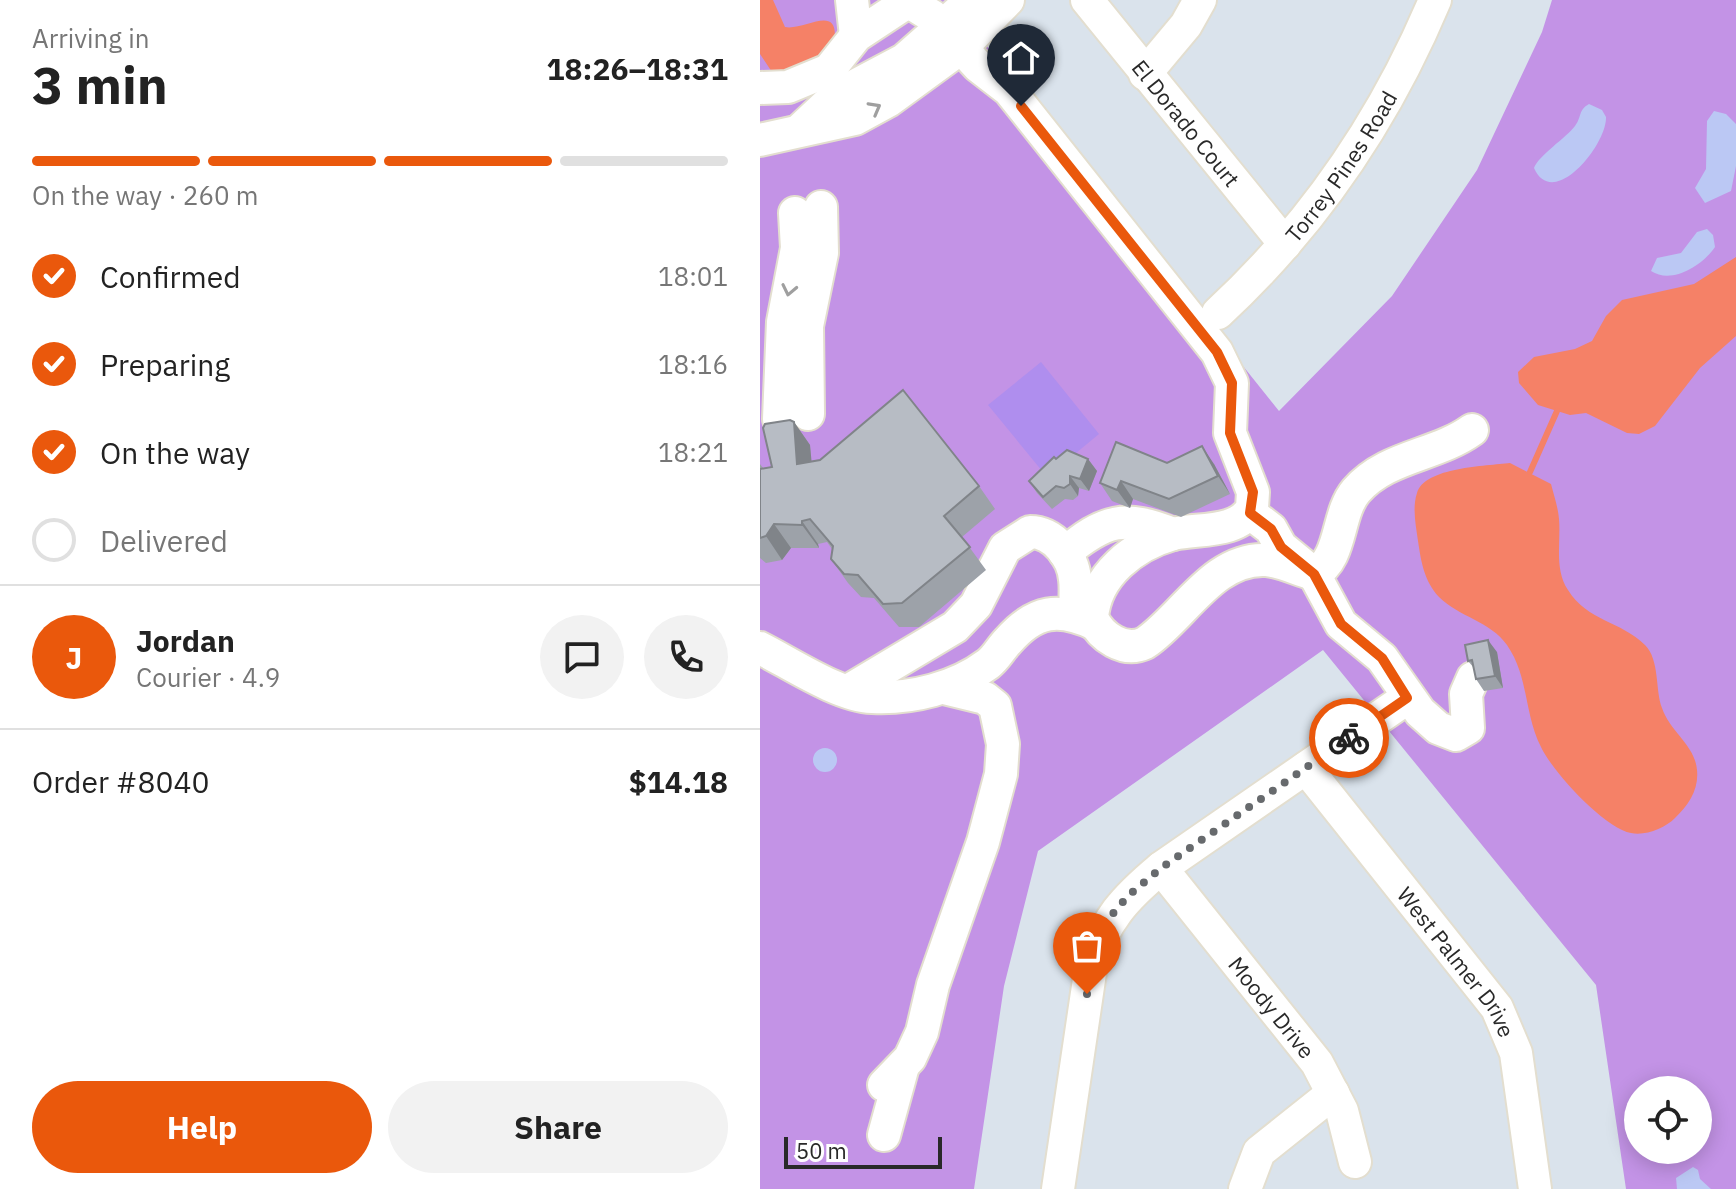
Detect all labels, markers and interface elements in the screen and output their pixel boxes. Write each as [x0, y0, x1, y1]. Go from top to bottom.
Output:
text: Arriving in [32, 21, 149, 55]
pin [987, 24, 1055, 106]
icon: home [999, 36, 1043, 80]
text: 18:26–18:31 [547, 49, 728, 88]
text: 3 min [32, 51, 168, 118]
street label: El Dorado Court [1126, 53, 1247, 192]
street label: Torrey Pines Road [1278, 85, 1403, 248]
one-way arrow [867, 102, 881, 118]
text: On the way · 260 m [32, 178, 258, 212]
icon: check [32, 254, 76, 298]
text: Confirmed [100, 257, 241, 296]
text: 18:01 [658, 259, 728, 293]
one-way arrow [781, 283, 798, 296]
icon: check [32, 342, 76, 386]
text: Preparing [100, 345, 230, 384]
text: 18:16 [658, 347, 728, 381]
icon: check [32, 430, 76, 474]
text: On the way [100, 433, 250, 472]
text: 18:21 [658, 435, 728, 469]
text: Delivered [100, 521, 228, 560]
button: chat [540, 615, 624, 699]
button: phone [644, 615, 728, 699]
text: Jordan [136, 621, 235, 660]
text: J [66, 638, 82, 677]
text: Courier · 4.9 [136, 660, 280, 694]
courier [1309, 698, 1389, 778]
icon: bike [1327, 716, 1371, 760]
text: Order #8040 [32, 762, 209, 801]
text: $14.18 [629, 762, 728, 801]
street label: West Palmer Drive [1391, 880, 1522, 1041]
pin [1053, 912, 1121, 994]
icon: bag [1065, 924, 1109, 968]
street label: Moody Drive [1223, 950, 1322, 1064]
map controls [1624, 1076, 1712, 1164]
button: locate [1624, 1076, 1712, 1164]
button: Help [32, 1081, 372, 1173]
button: Share [388, 1081, 728, 1173]
scale bar [784, 1133, 942, 1169]
text: 50 m [796, 1136, 847, 1165]

